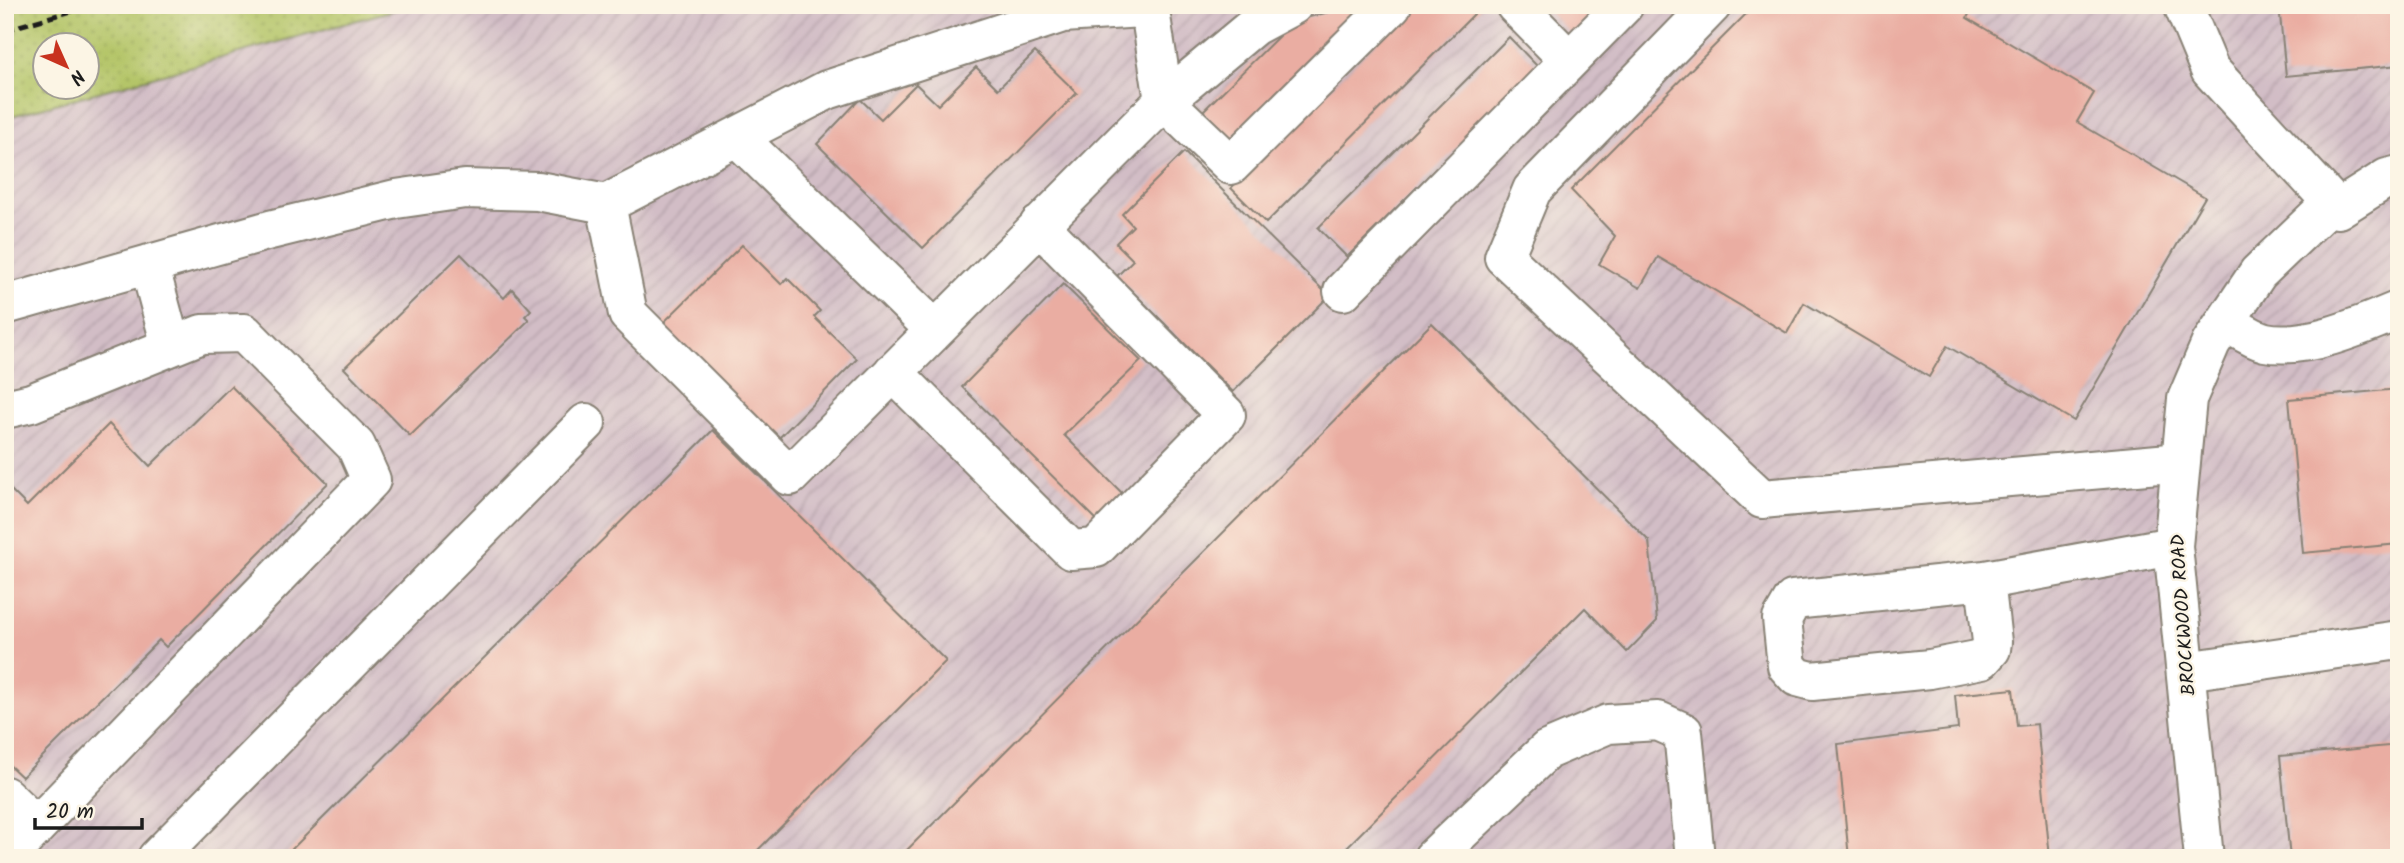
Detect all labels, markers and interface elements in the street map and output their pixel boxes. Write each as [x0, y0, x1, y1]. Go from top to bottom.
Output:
north arrow [32, 32, 102, 102]
text: N [62, 62, 91, 91]
street label: BROCKWOOD ROAD [2163, 533, 2205, 697]
scale bar [35, 786, 142, 830]
text: 20 m [46, 796, 94, 829]

